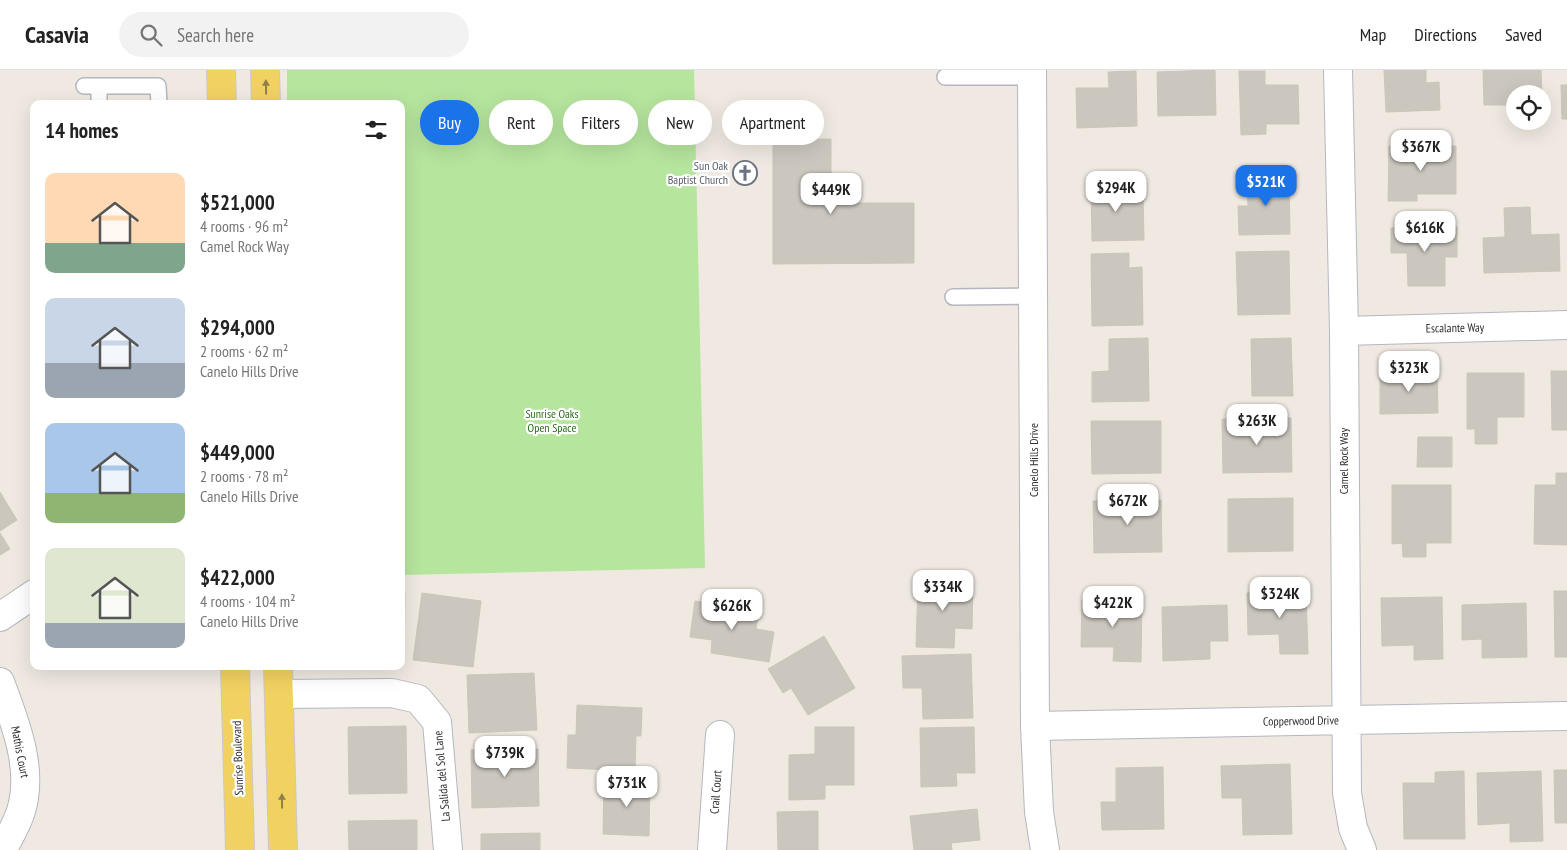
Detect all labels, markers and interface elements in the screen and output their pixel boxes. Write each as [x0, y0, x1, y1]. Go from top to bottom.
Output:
search box [119, 12, 469, 57]
text: Casavia [25, 19, 89, 50]
icon: search [137, 21, 165, 49]
text: Search here [177, 23, 254, 47]
text: Map [1360, 23, 1386, 46]
text: Directions [1414, 23, 1477, 46]
text: Saved [1505, 23, 1542, 46]
one-way arrow [261, 79, 269, 95]
map controls [1506, 85, 1551, 130]
button: locate [1506, 85, 1551, 130]
chip: Buy [420, 100, 479, 145]
chip: Rent [489, 100, 553, 145]
chip: Filters [563, 100, 638, 145]
chip: New [648, 100, 712, 145]
chip: Apartment [722, 100, 824, 145]
icon: filters [362, 116, 390, 144]
text: 14 homes [45, 117, 118, 144]
pin: $367K [1386, 129, 1456, 172]
text: $367K [1402, 136, 1440, 156]
place label: Sun Oak Baptist Church [668, 158, 728, 187]
church icon: Sun Oak Baptist Church [732, 160, 758, 186]
pin: $521K [1231, 164, 1301, 207]
pin: $294K [1081, 170, 1151, 213]
text: $521K [1247, 171, 1285, 191]
pin: $449K [796, 172, 866, 215]
text: $294K [1097, 177, 1135, 197]
text: $449K [812, 179, 850, 199]
text: $521,000 [200, 189, 275, 216]
icon: home [85, 193, 145, 253]
pin: $616K [1390, 210, 1460, 253]
text: 4 rooms · 96 m² [200, 216, 288, 236]
text: $616K [1406, 217, 1444, 237]
text: Camel Rock Way [200, 236, 289, 256]
text: $294,000 [200, 314, 275, 341]
icon: home [85, 318, 145, 378]
street label: Escalante Way [1426, 319, 1485, 336]
text: 2 rooms · 62 m² [200, 341, 288, 361]
pin: $323K [1374, 350, 1444, 393]
text: $323K [1390, 357, 1428, 377]
text: Canelo Hills Drive [200, 361, 299, 381]
pin: $263K [1222, 404, 1292, 446]
park label: Sunrise Oaks Open Space [525, 406, 579, 435]
text: $263K [1238, 410, 1276, 430]
street label: Canelo Hills Drive [1026, 423, 1041, 497]
street label: Camel Rock Way [1336, 427, 1351, 494]
text: $449,000 [200, 439, 275, 466]
icon: home [85, 443, 145, 503]
text: 2 rooms · 78 m² [200, 466, 288, 486]
pin: $672K [1093, 484, 1163, 526]
text: Canelo Hills Drive [200, 486, 299, 506]
text: $672K [1109, 490, 1147, 510]
text: $422,000 [200, 564, 275, 591]
icon: home [85, 568, 145, 628]
pin: $334K [908, 570, 978, 612]
text: $334K [924, 576, 962, 596]
pin: $324K [1245, 576, 1315, 619]
text: $324K [1261, 583, 1299, 603]
pin: $422K [1078, 586, 1148, 628]
pin: $626K [697, 588, 767, 631]
text: 4 rooms · 104 m² [200, 591, 296, 611]
text: $422K [1094, 592, 1132, 612]
text: $626K [713, 595, 751, 615]
text: Canelo Hills Drive [200, 611, 299, 631]
street label: Copperwood Drive [1263, 712, 1339, 729]
street label: Sunrise Boulevard [229, 720, 246, 796]
street label: Mathis Court [8, 725, 33, 780]
street label: La Salida del Sol Lane [430, 730, 453, 822]
pin: $739K [470, 736, 540, 778]
text: $739K [486, 742, 524, 762]
pin: $731K [592, 766, 662, 808]
street label: Crail Court [706, 769, 725, 814]
text: $731K [608, 772, 646, 792]
one-way arrow [277, 793, 285, 809]

